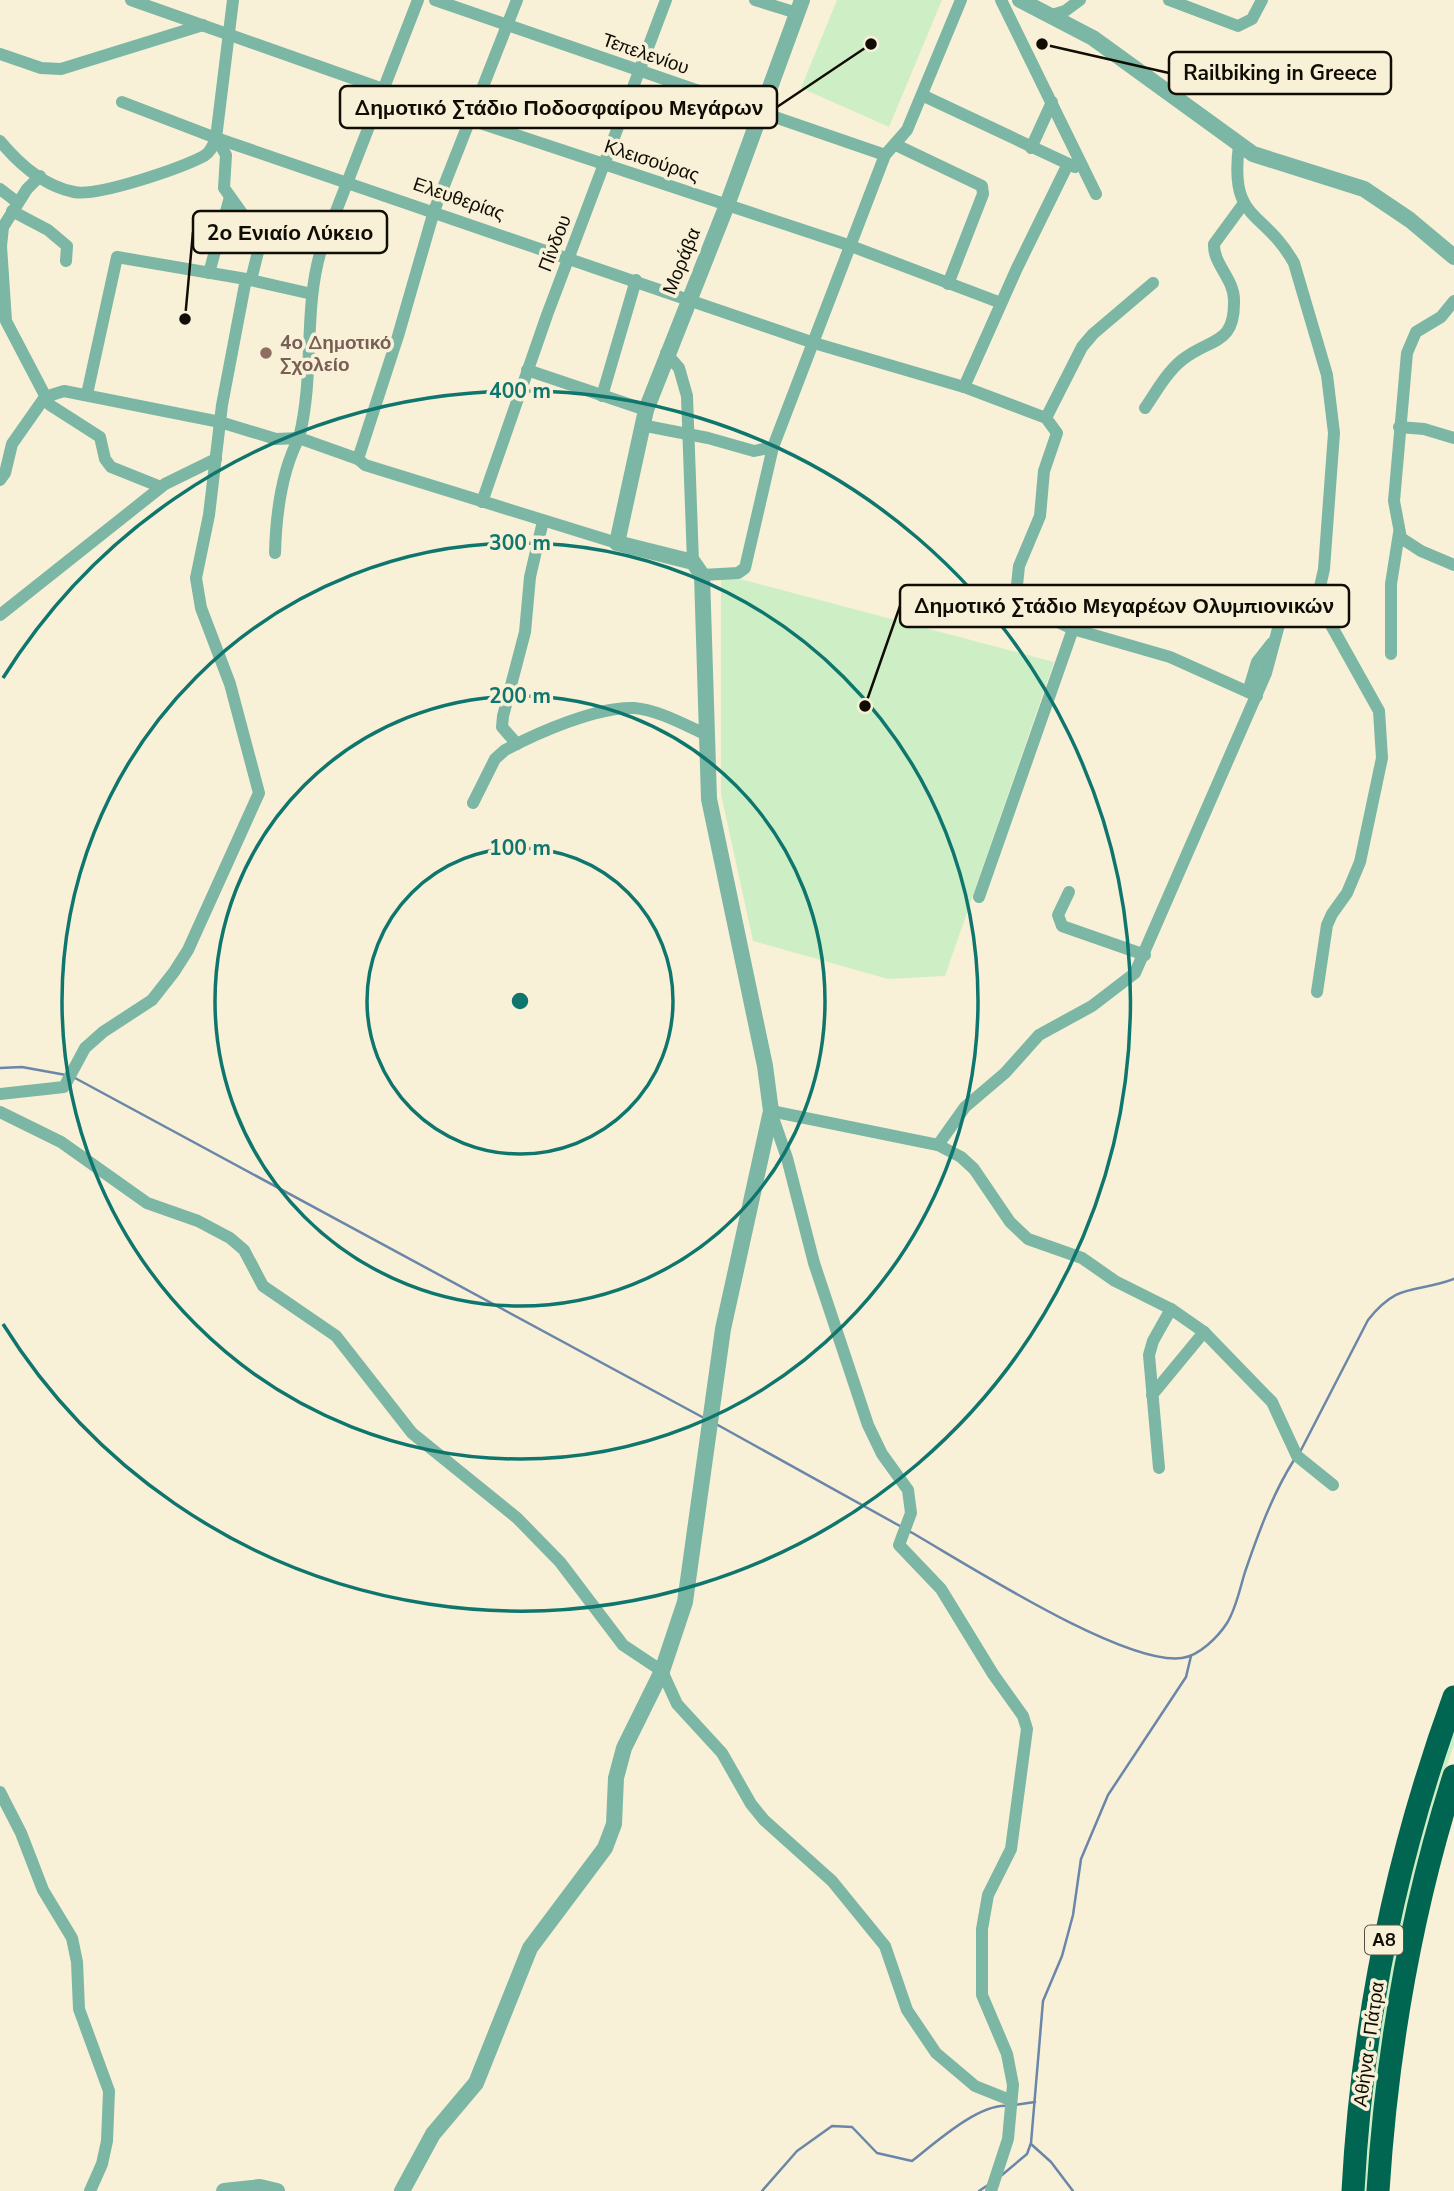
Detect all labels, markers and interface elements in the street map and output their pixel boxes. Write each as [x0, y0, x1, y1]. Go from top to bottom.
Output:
street label: Τεπελενίου [599, 27, 693, 81]
callout: Railbiking in Greece [1169, 52, 1391, 94]
text: Railbiking in Greece [1183, 59, 1377, 87]
callout: Δημοτικό Στάδιο Ποδοσφαίρου Μεγάρων [340, 86, 777, 128]
text: Δημοτικό Στάδιο Ποδοσφαίρου Μεγάρων [355, 94, 763, 122]
street label: Κλεισούρας [601, 133, 703, 189]
street label: Ελευθερίας [409, 171, 508, 227]
callout: 2ο Ενιαίο Λύκειο [193, 211, 387, 253]
street label: Πίνδου [532, 211, 578, 276]
text: 2ο Ενιαίο Λύκειο [207, 219, 373, 247]
street label: Μοράβα [657, 224, 707, 299]
place label: 4ο Δημοτικό Σχολείο [280, 330, 391, 378]
marker: 4ο Δημοτικό Σχολείο [258, 345, 274, 361]
text: 400 m [489, 377, 551, 405]
text: 300 m [489, 529, 551, 557]
callout: Δημοτικό Στάδιο Μεγαρέων Ολυμπιονικών [900, 585, 1349, 627]
text: Δημοτικό Στάδιο Μεγαρέων Ολυμπιονικών [914, 592, 1334, 620]
text: 200 m [489, 682, 551, 710]
text: 100 m [489, 834, 551, 862]
centre of rings [508, 989, 532, 1013]
road number: Α8 [1365, 1926, 1403, 1954]
street label: Αθήνα - Πάτρα [1347, 1980, 1391, 2108]

